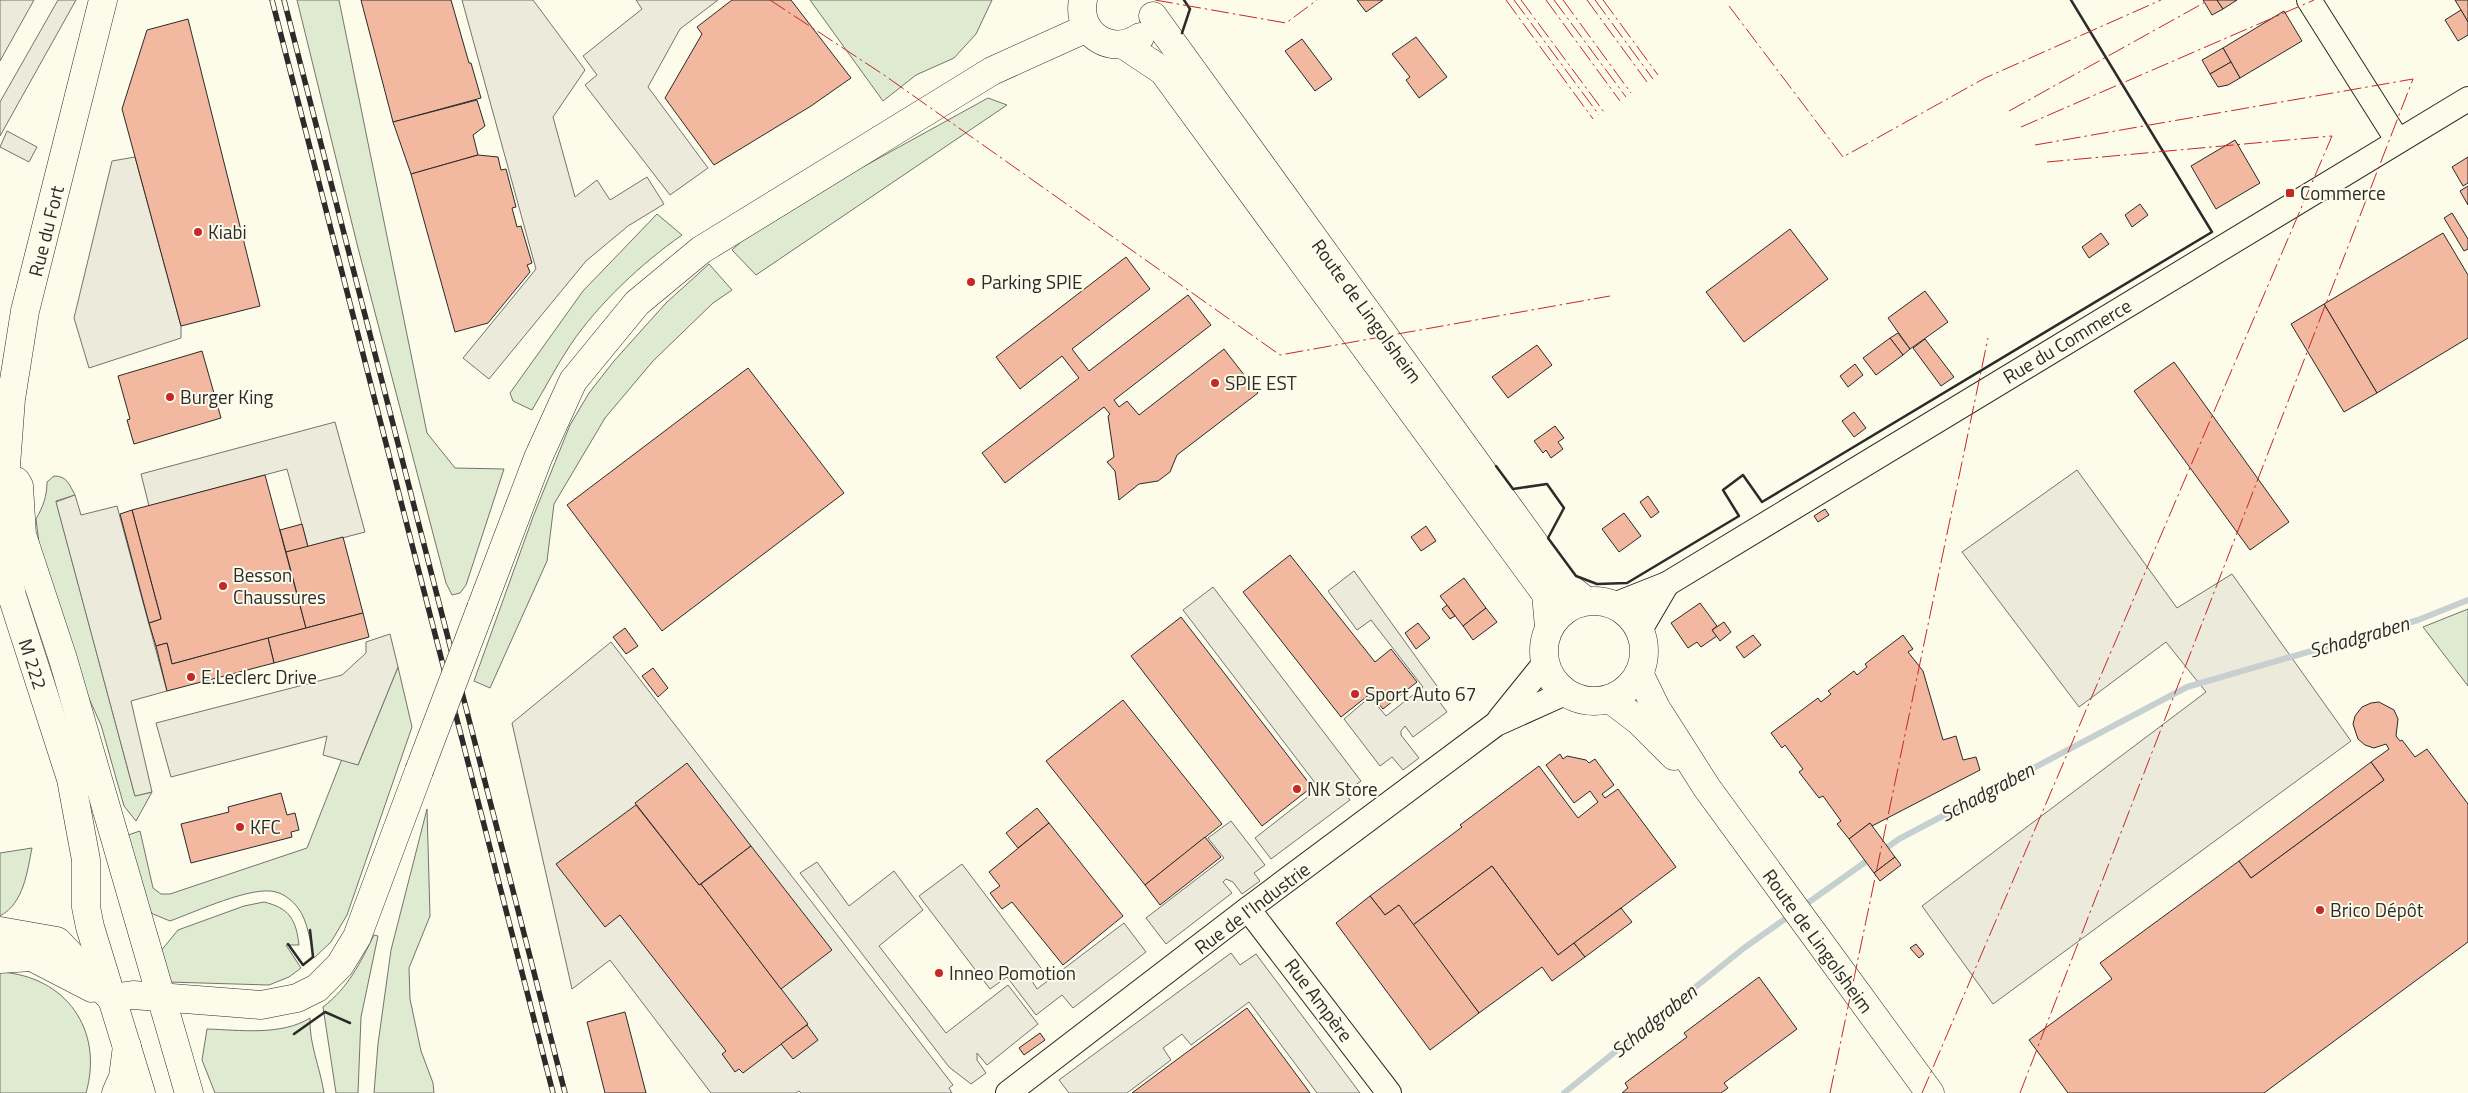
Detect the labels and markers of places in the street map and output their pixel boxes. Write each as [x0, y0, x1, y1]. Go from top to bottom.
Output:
place label: Commerce [2300, 178, 2386, 207]
marker: Commerce [2284, 187, 2296, 199]
place label: Kiabi [208, 217, 247, 246]
marker: Kiabi [192, 226, 204, 238]
place label: Parking SPIE [981, 267, 1082, 296]
marker: Parking SPIE [965, 276, 977, 288]
place label: SPIE EST [1225, 368, 1297, 397]
marker: SPIE EST [1209, 377, 1221, 389]
place label: Burger King [180, 382, 274, 411]
marker: Burger King [164, 391, 176, 403]
place label: Besson Chaussures [233, 560, 326, 611]
marker: Besson Chaussures [217, 580, 229, 592]
place label: E.Leclerc Drive [201, 662, 317, 691]
marker: E.Leclerc Drive [185, 671, 197, 683]
place label: Sport Auto 67 [1365, 679, 1476, 708]
marker: Sport Auto 67 [1349, 688, 1361, 700]
place label: NK Store [1307, 774, 1378, 803]
marker: NK Store [1291, 783, 1303, 795]
place label: KFC [250, 812, 281, 841]
marker: KFC [234, 821, 246, 833]
place label: Brico Dépôt [2330, 895, 2424, 924]
marker: Brico Dépôt [2314, 904, 2326, 916]
place label: Inneo Pomotion [949, 958, 1076, 987]
marker: Inneo Pomotion [933, 967, 945, 979]

